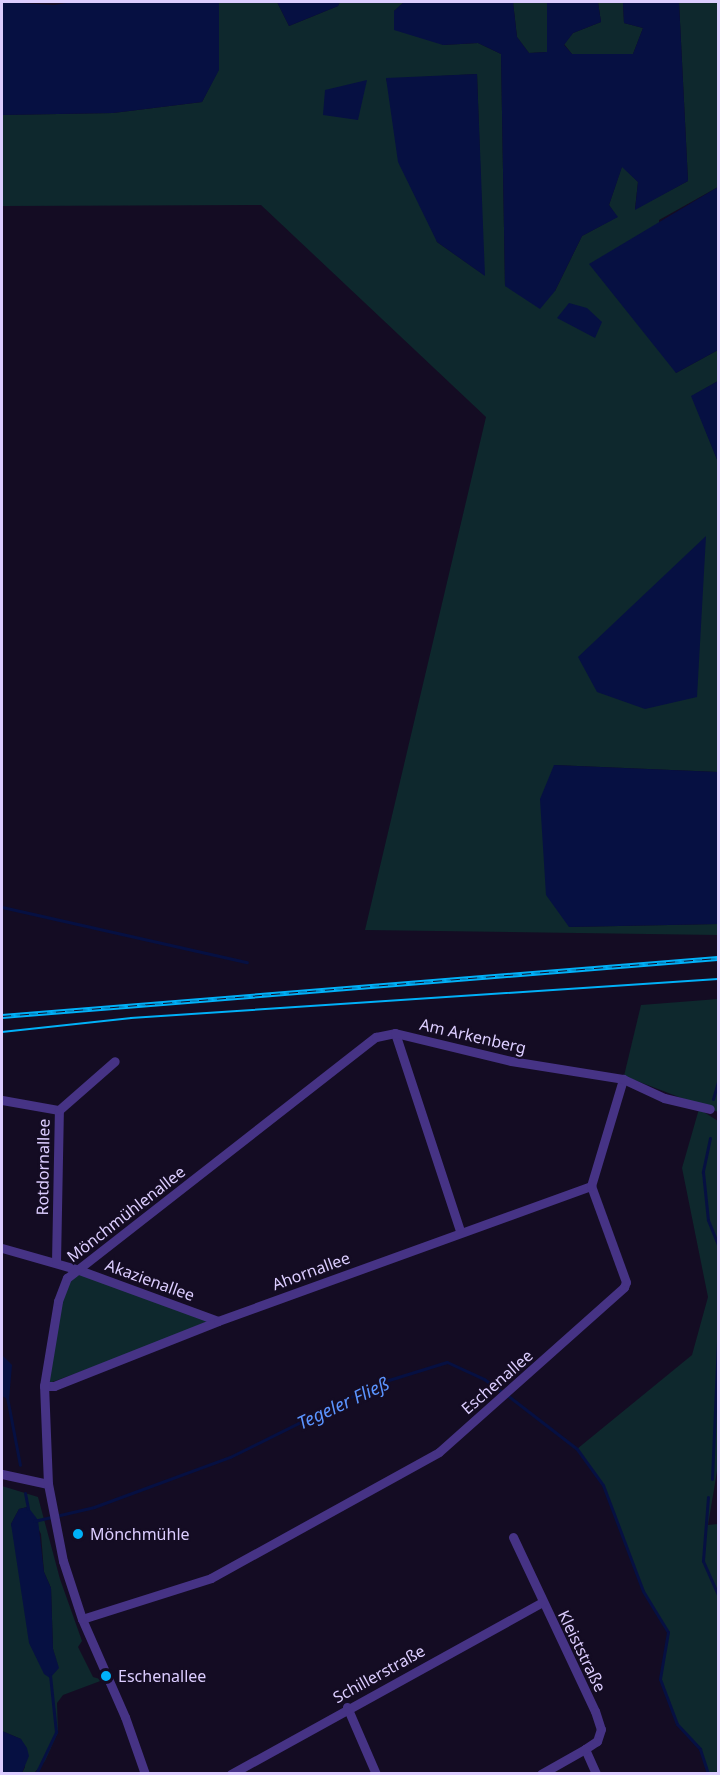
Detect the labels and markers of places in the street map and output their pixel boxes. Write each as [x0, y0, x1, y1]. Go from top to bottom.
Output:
place label: Mönchmühle [90, 1524, 190, 1544]
marker: Mönchmühle [71, 1527, 85, 1541]
place label: Eschenallee [118, 1666, 206, 1686]
marker: Eschenallee [99, 1669, 113, 1683]

